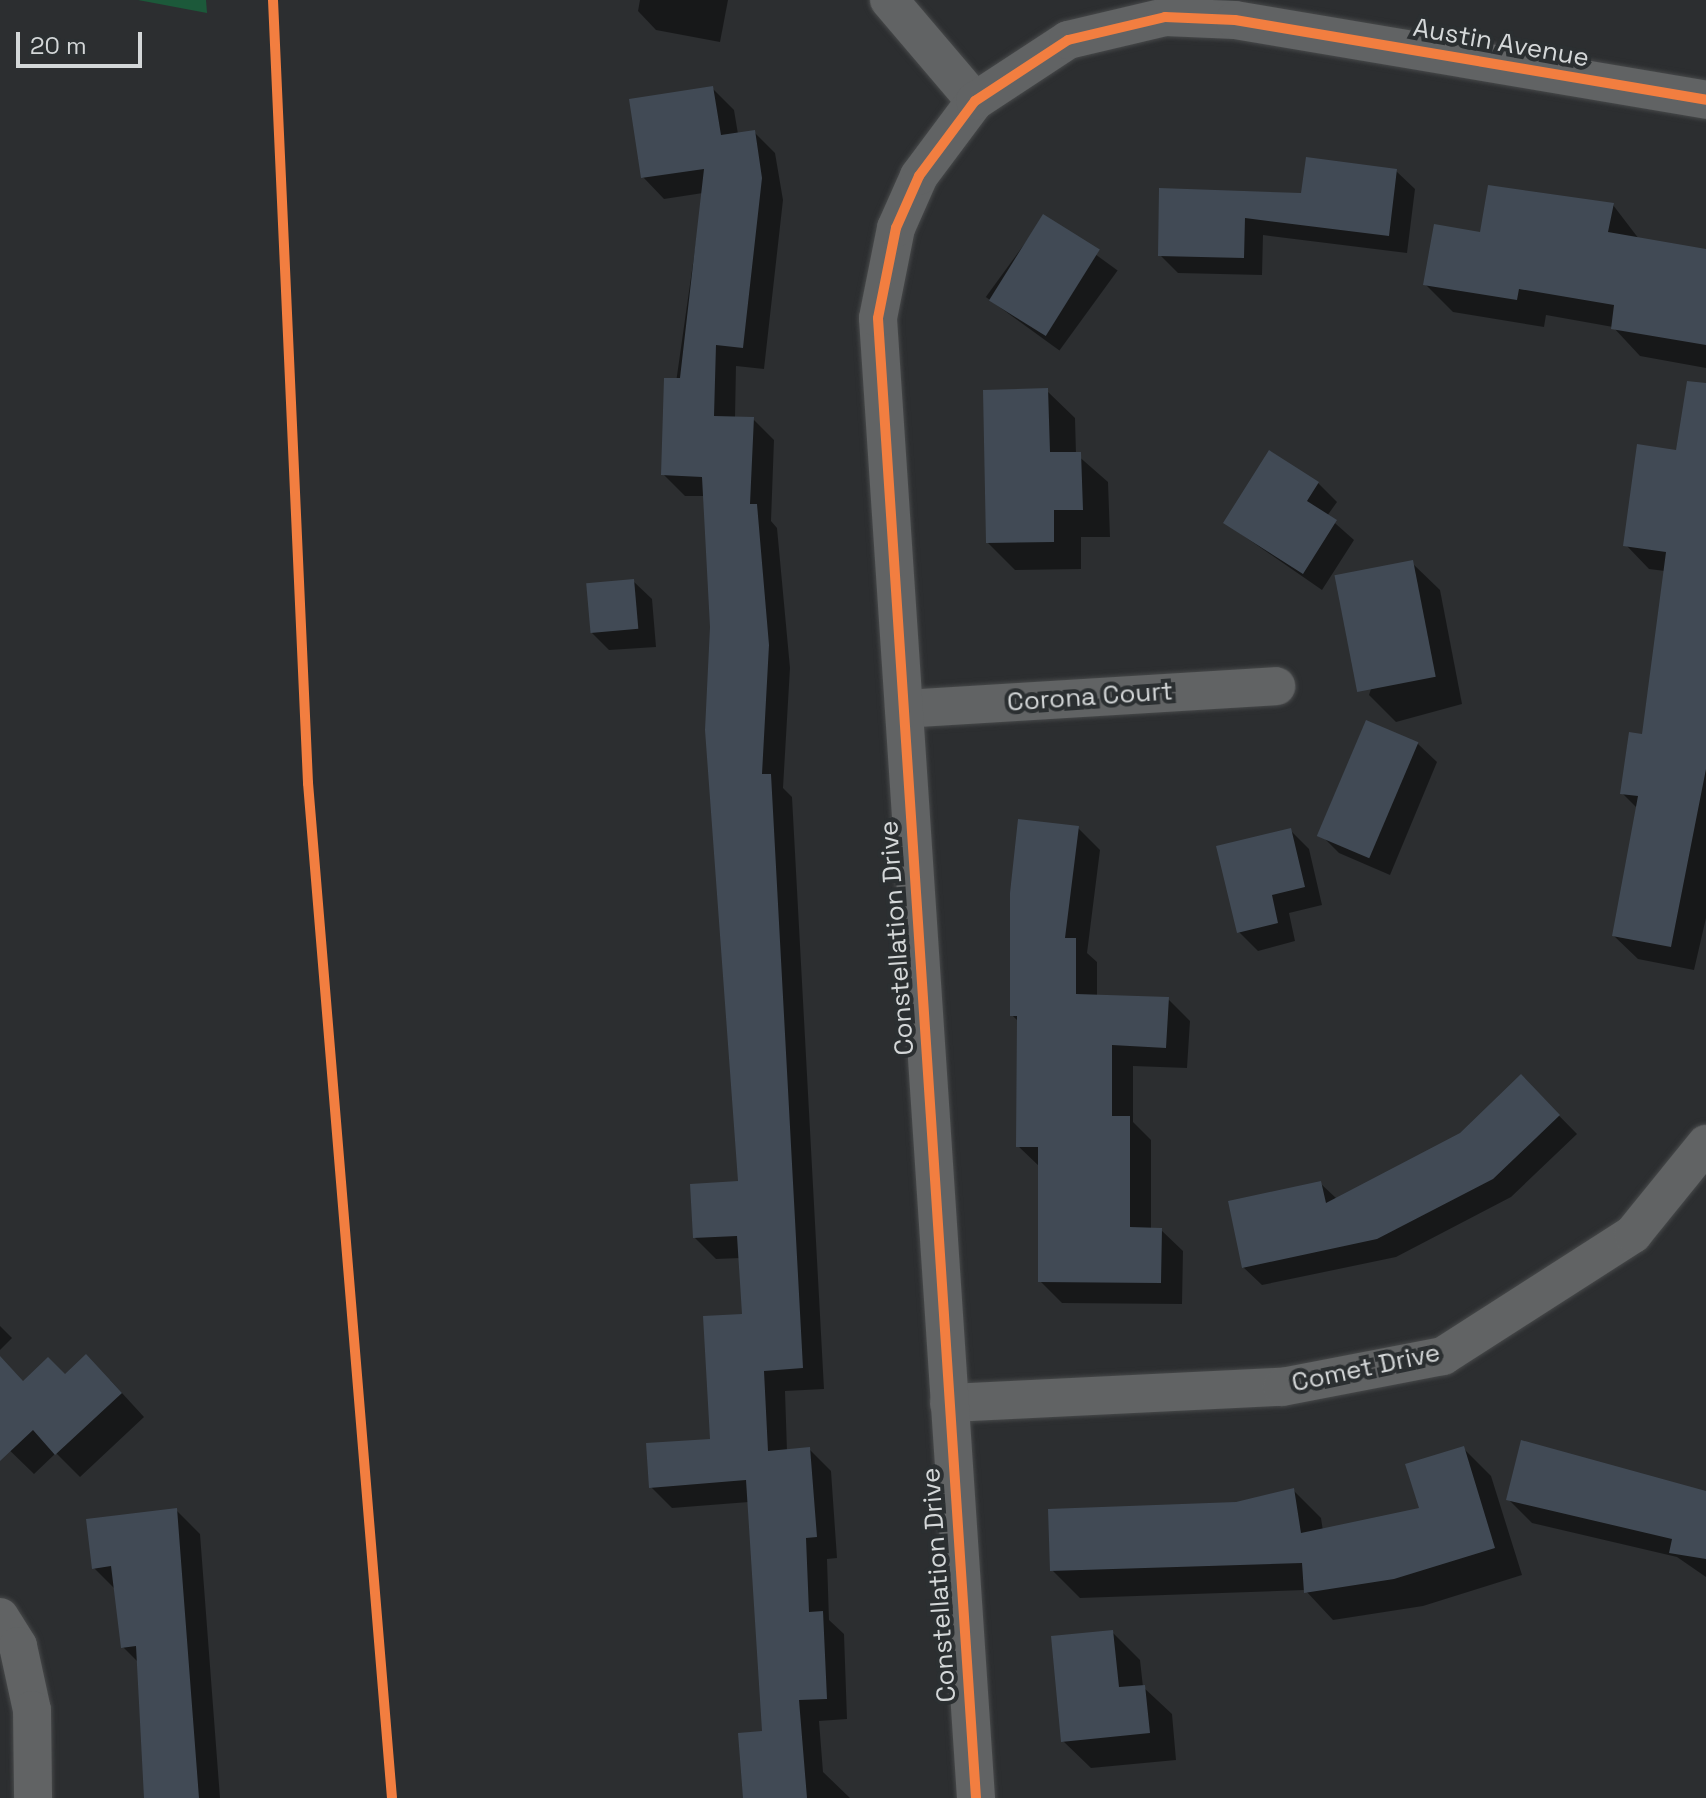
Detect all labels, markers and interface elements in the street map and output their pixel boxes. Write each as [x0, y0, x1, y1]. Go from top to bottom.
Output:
street label: Austin Avenue [1410, 12, 1592, 74]
scale bar [20, 16, 146, 66]
text: 20 m [30, 30, 87, 61]
street label: Corona Court [1006, 676, 1174, 718]
street label: Constellation Drive [873, 820, 921, 1056]
street label: Comet Drive [1289, 1337, 1443, 1399]
street label: Constellation Drive [915, 1467, 963, 1703]

